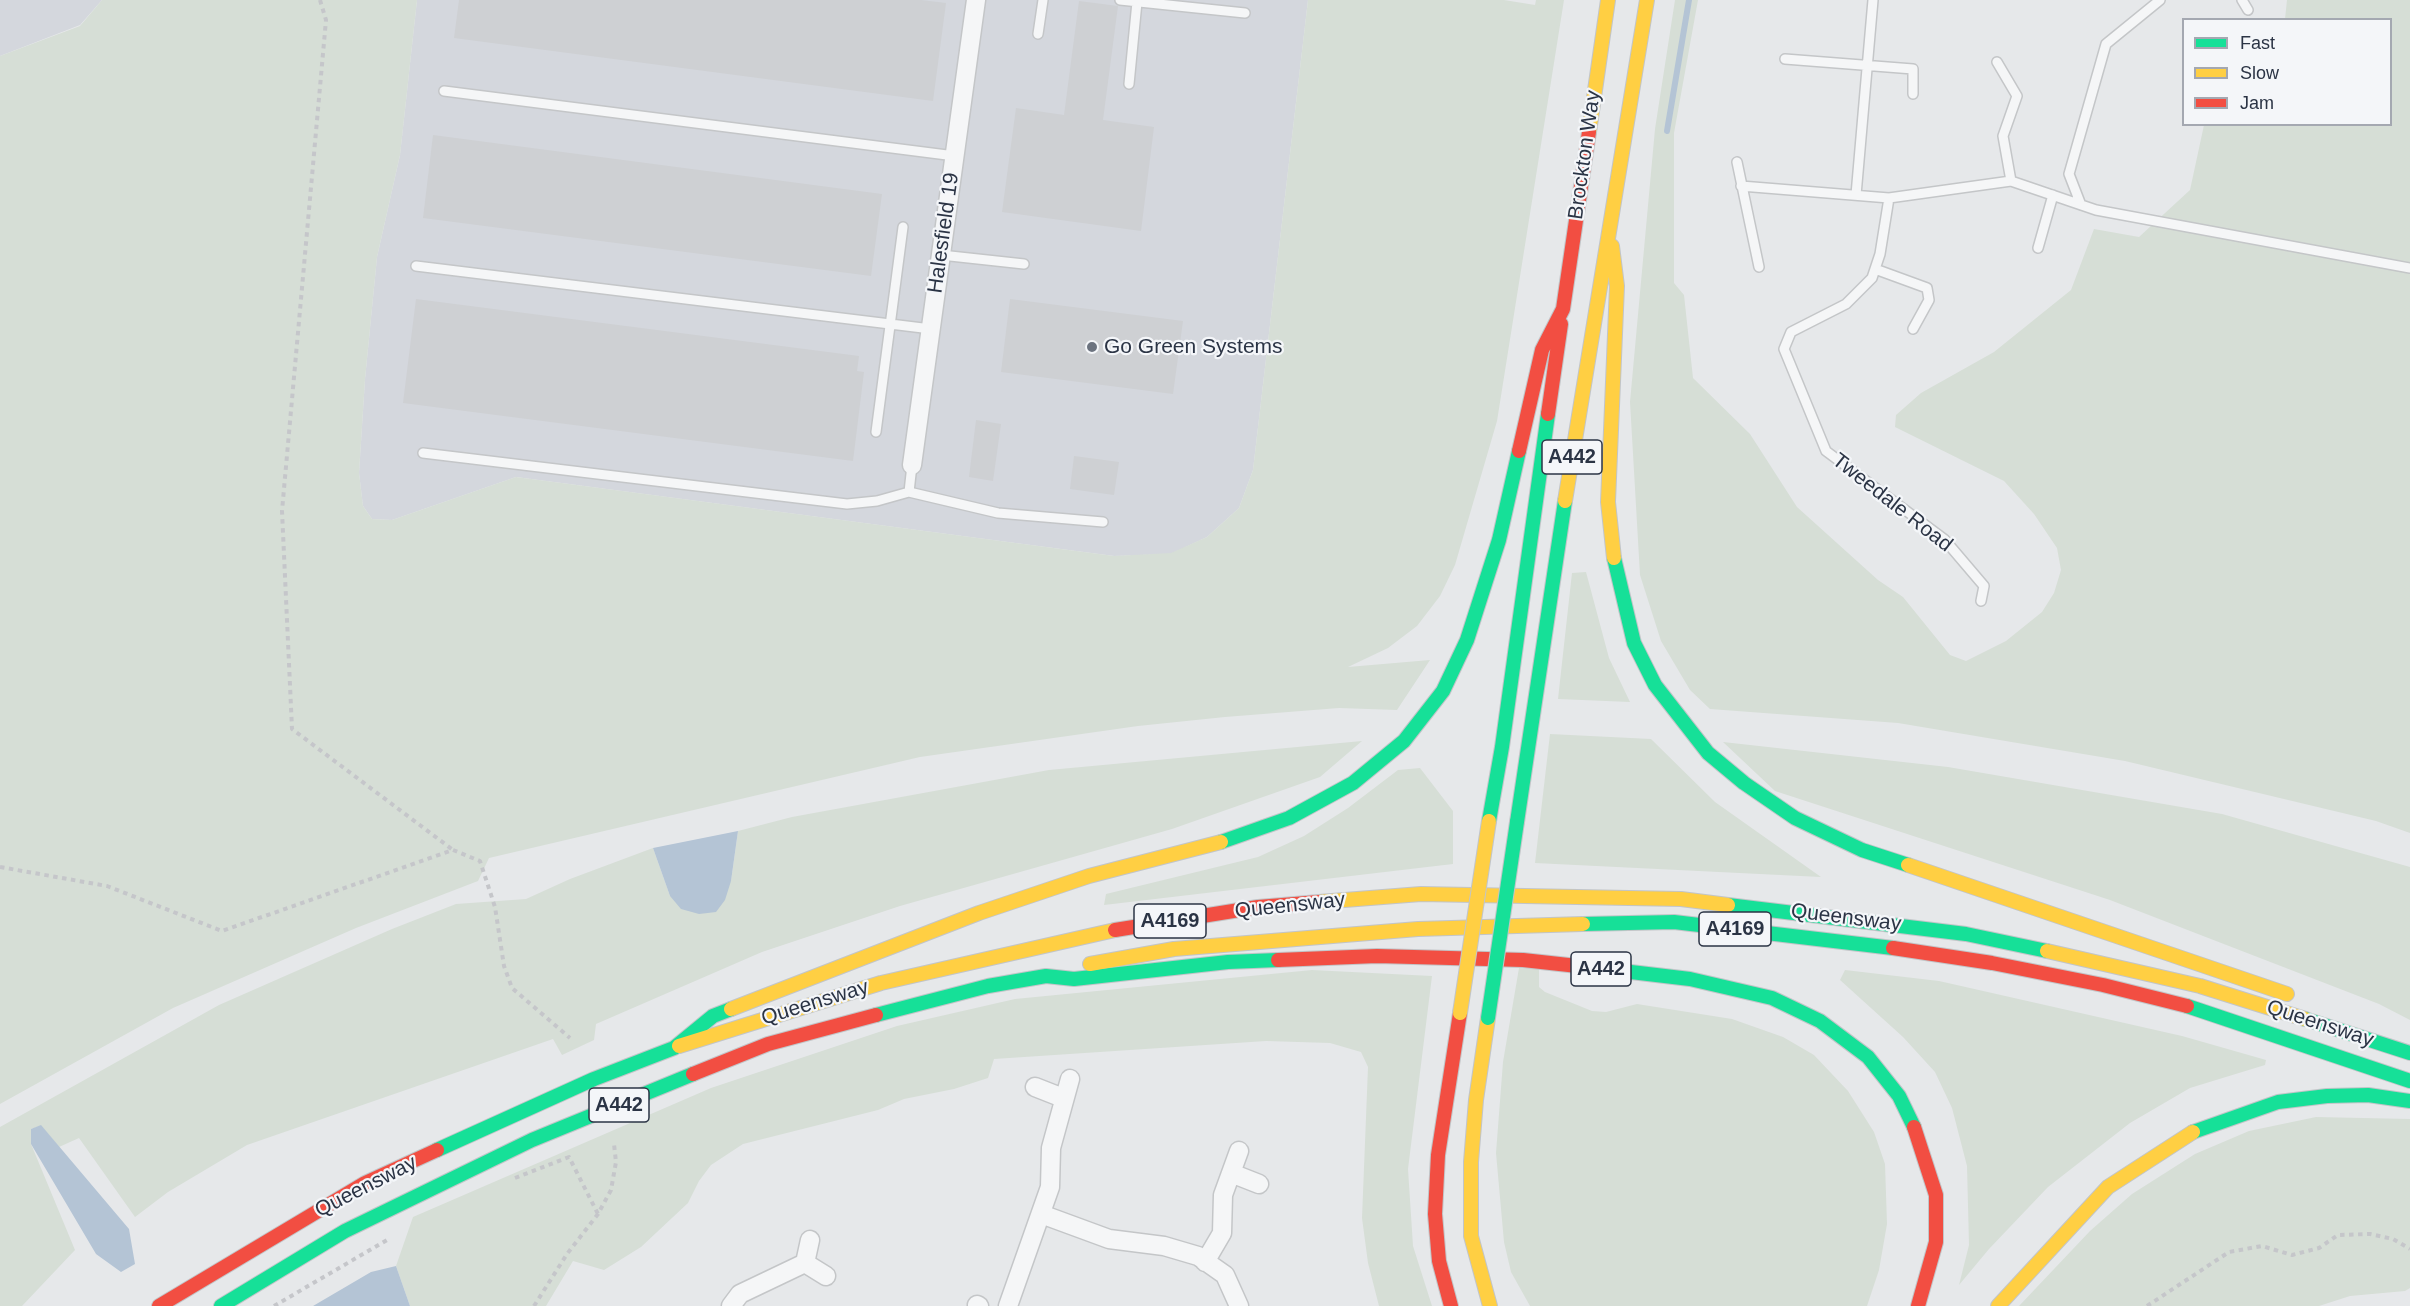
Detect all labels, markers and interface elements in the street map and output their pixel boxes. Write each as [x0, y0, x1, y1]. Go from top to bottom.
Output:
legend [2182, 18, 2392, 126]
text: Fast [2240, 33, 2275, 53]
text: Slow [2240, 63, 2279, 83]
street label: Brockton Way [1563, 89, 1607, 221]
text: Jam [2240, 93, 2274, 113]
street label: Halesfield 19 [923, 171, 965, 295]
place label: Go Green Systems [1104, 334, 1283, 360]
marker: Go Green Systems [1085, 340, 1099, 354]
road number: A442 [1542, 440, 1602, 474]
street label: Tweedale Road [1827, 448, 1957, 558]
street label: Queensway [1234, 888, 1346, 924]
street label: Queensway [1789, 899, 1903, 937]
road number: A4169 [1134, 904, 1206, 938]
road number: A4169 [1699, 912, 1771, 946]
road number: A442 [1571, 952, 1631, 986]
street label: Queensway [758, 975, 872, 1031]
street label: Queensway [2263, 995, 2377, 1053]
road number: A442 [589, 1088, 649, 1122]
street label: Queensway [311, 1151, 421, 1223]

